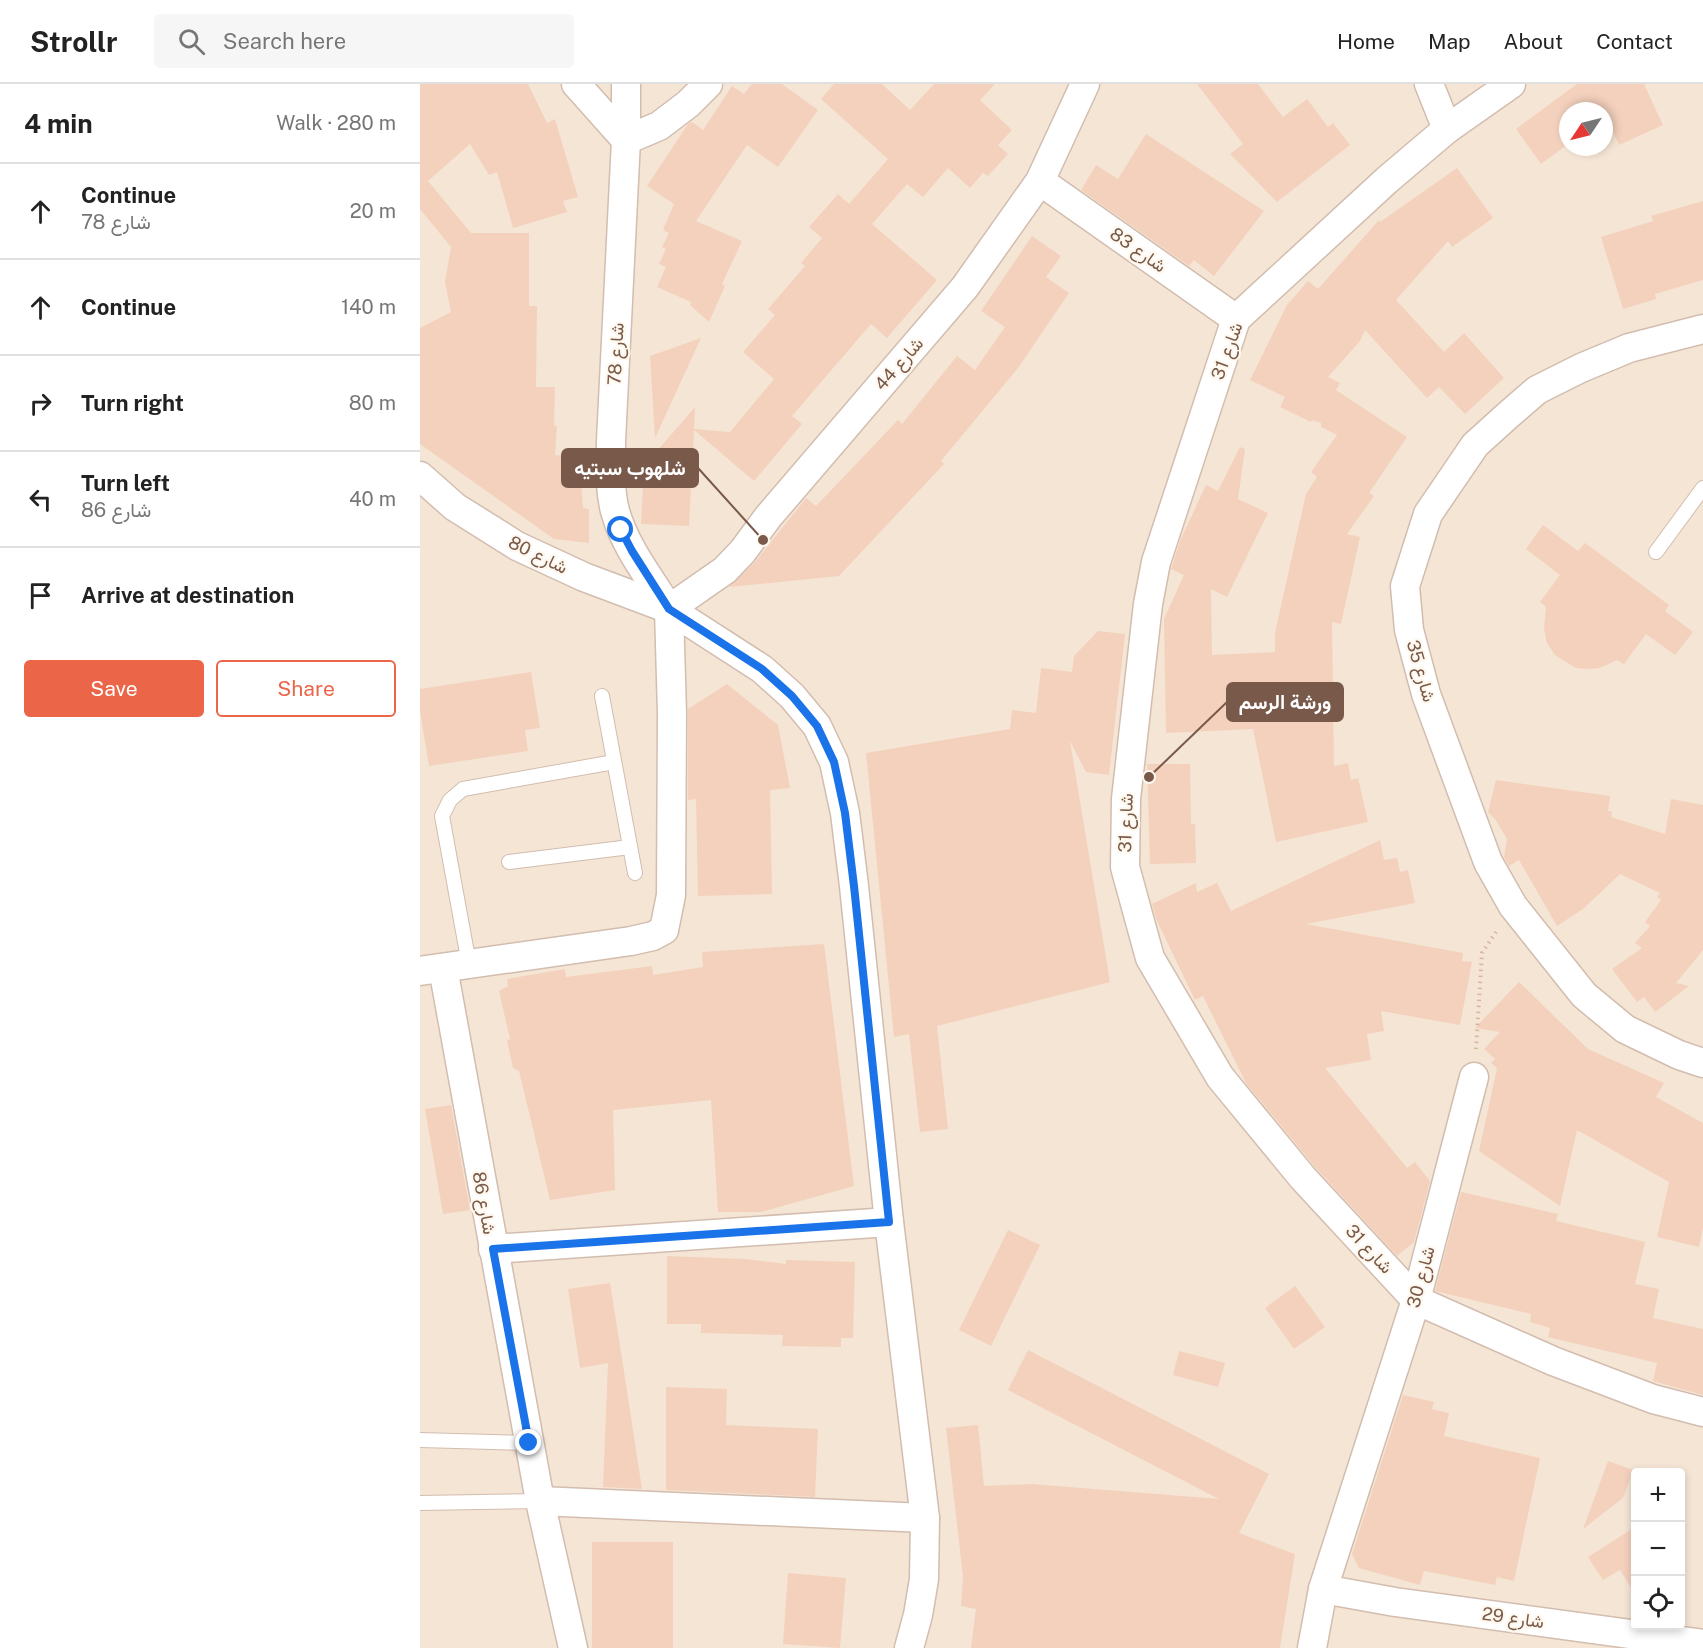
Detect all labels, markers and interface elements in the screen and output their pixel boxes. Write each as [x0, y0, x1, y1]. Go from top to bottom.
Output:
search box [154, 14, 574, 68]
text: Strollr [30, 25, 118, 58]
icon: search [175, 25, 208, 58]
text: Search here [223, 28, 346, 54]
text: Home [1337, 29, 1395, 54]
text: Map [1428, 29, 1471, 54]
text: About [1504, 29, 1563, 54]
text: Contact [1596, 29, 1673, 54]
north arrow [1559, 102, 1613, 156]
text: 4 min [24, 108, 93, 139]
text: Walk · 280 m [276, 111, 396, 135]
text: Continue [81, 182, 176, 208]
icon: ahead [24, 195, 57, 228]
text: 20 m [350, 199, 396, 223]
text: شارع 78 [81, 210, 151, 234]
street label: شارع 83 [1105, 223, 1170, 278]
icon: ahead [24, 291, 57, 324]
text: Continue [81, 294, 176, 320]
text: 140 m [341, 295, 396, 319]
street label: شارع 31 [1207, 319, 1248, 383]
street label: شارع 78 [603, 322, 630, 386]
street label: شارع 44 [870, 333, 929, 396]
icon: right [24, 387, 57, 420]
text: Turn right [81, 390, 184, 416]
text: 80 m [349, 391, 396, 415]
callout: شلهوب سبتيه [562, 449, 698, 487]
text: شلهوب سبتيه [574, 456, 686, 481]
text: Turn left [81, 470, 170, 496]
icon: left [24, 483, 57, 516]
text: 40 m [349, 487, 396, 511]
text: شارع 86 [81, 498, 151, 522]
route start [607, 516, 633, 542]
street label: شارع 80 [504, 531, 571, 580]
icon: arrive [24, 579, 57, 612]
text: Arrive at destination [81, 582, 294, 608]
street label: شارع 35 [1401, 637, 1440, 705]
button: Save [24, 660, 204, 717]
button: Share [216, 660, 396, 717]
callout: ورشة الرسم [1227, 683, 1343, 721]
text: ورشة الرسم [1239, 690, 1331, 715]
street label: شارع 31 [1114, 793, 1139, 853]
street label: شارع 86 [467, 1170, 500, 1236]
street label: شارع 31 [1340, 1220, 1397, 1279]
street label: شارع 30 [1402, 1244, 1441, 1310]
route end [515, 1429, 541, 1455]
map controls [1631, 1468, 1685, 1630]
button: + [1631, 1468, 1685, 1522]
button: − [1631, 1522, 1685, 1576]
button: locate [1631, 1576, 1685, 1630]
street label: شارع 29 [1480, 1603, 1546, 1634]

